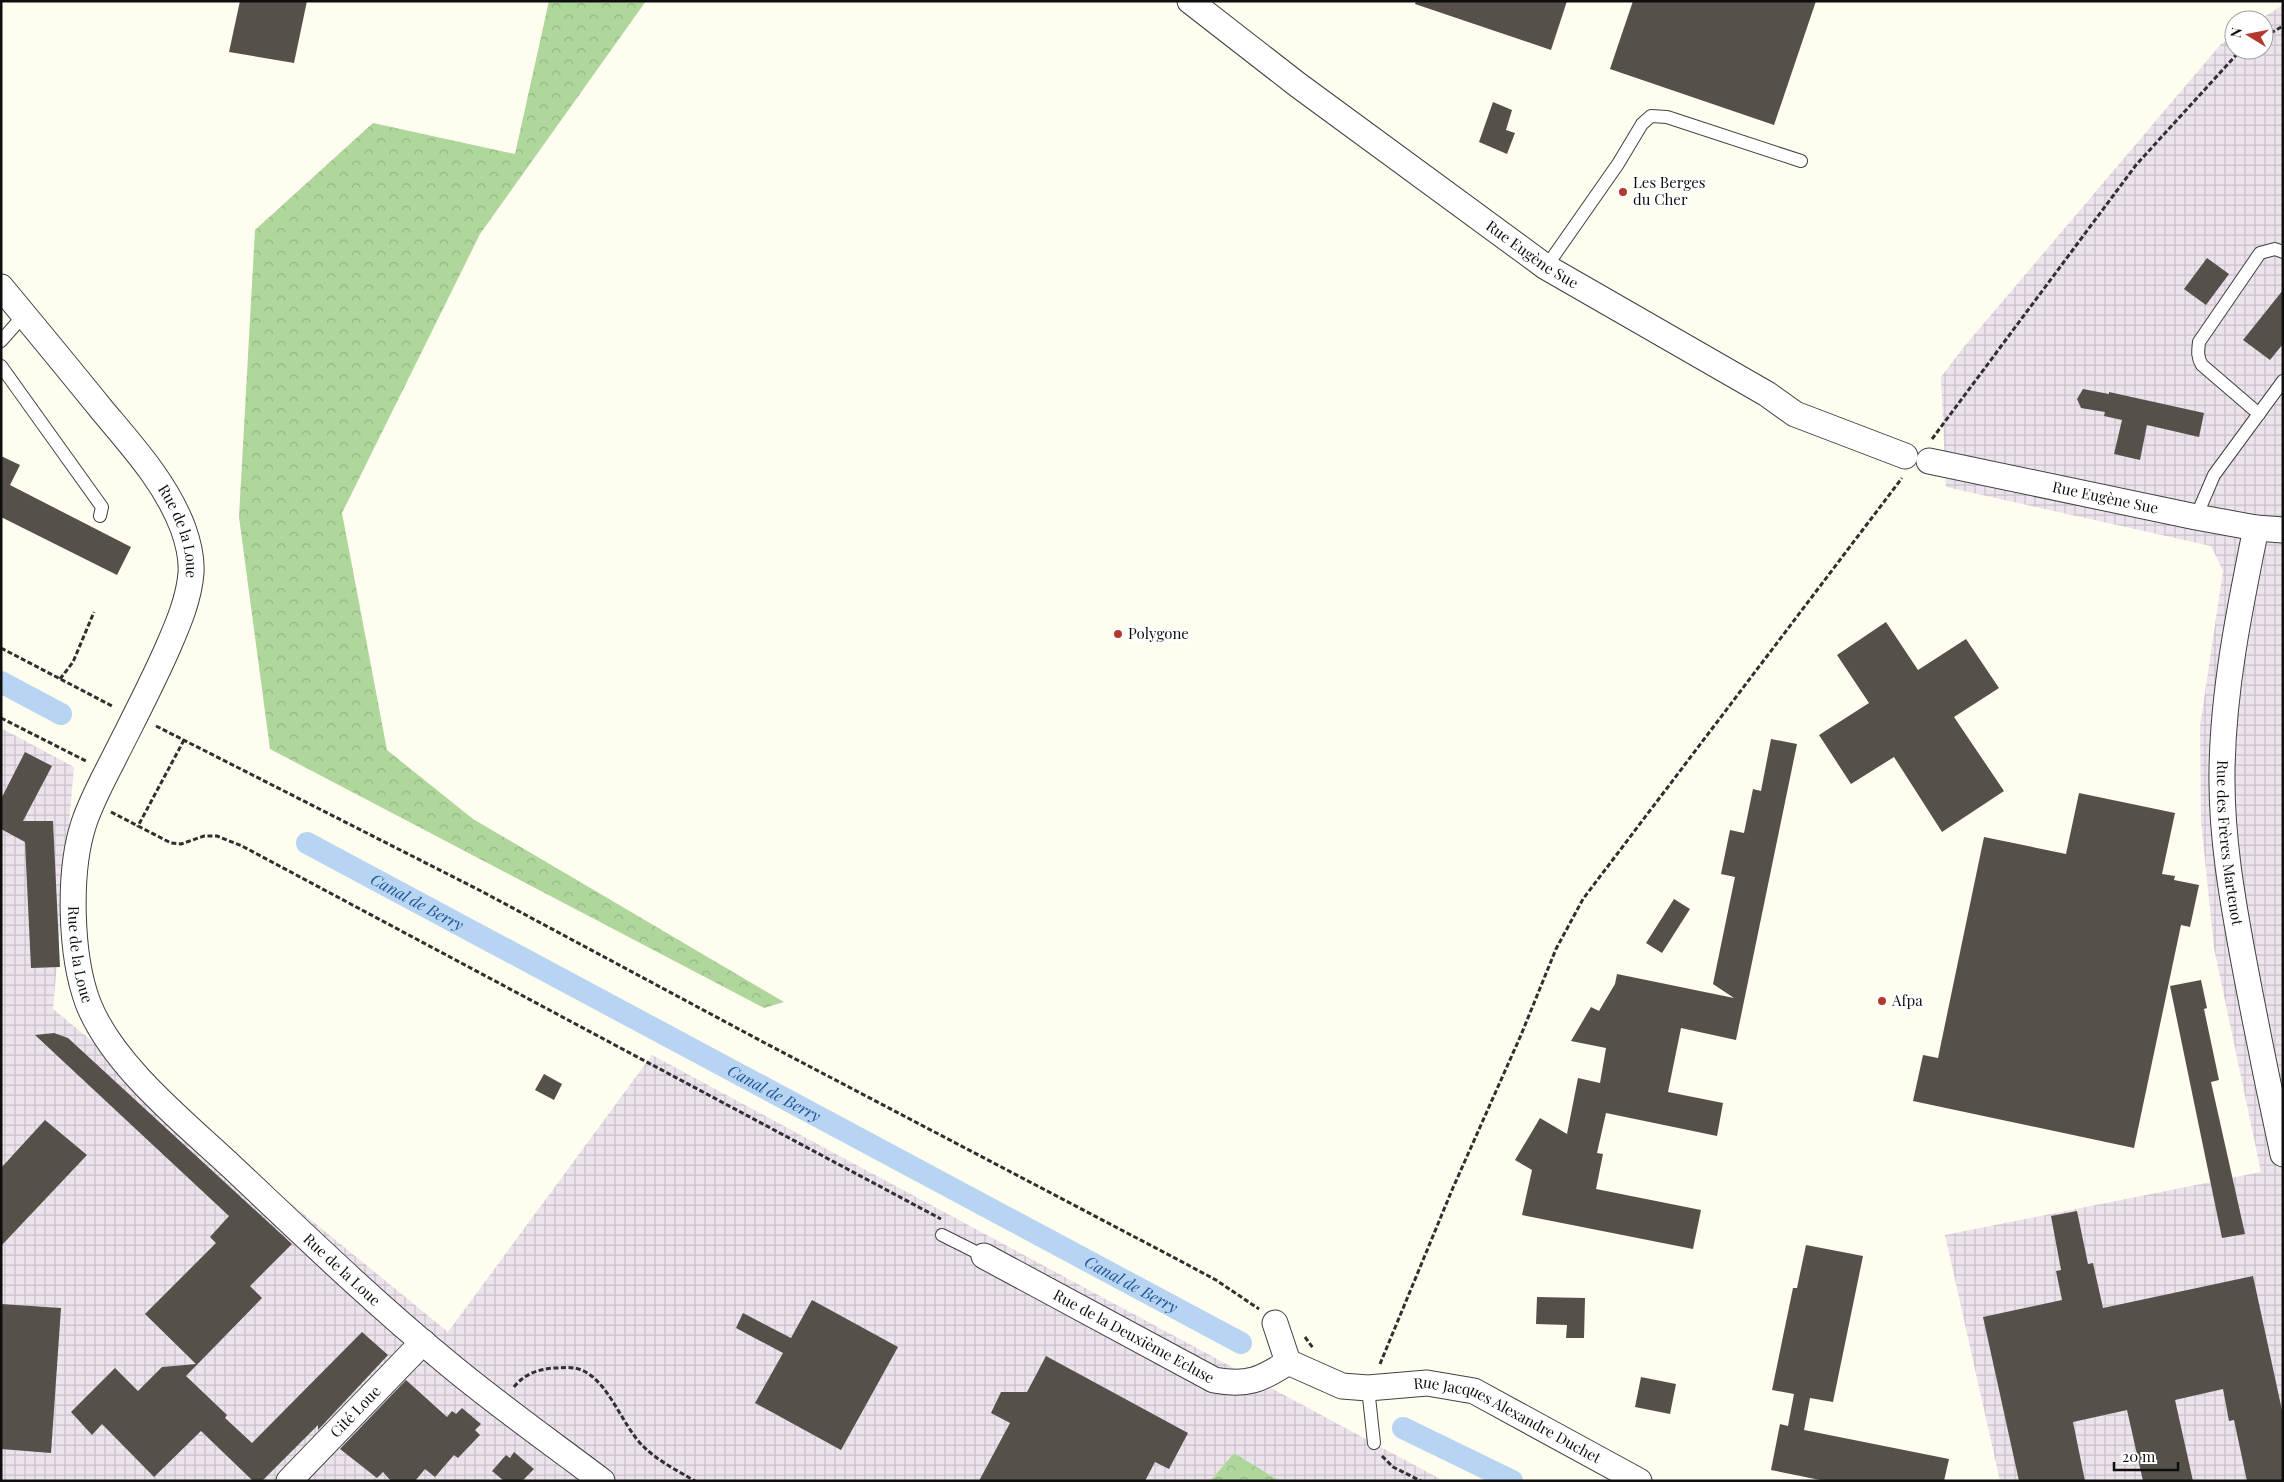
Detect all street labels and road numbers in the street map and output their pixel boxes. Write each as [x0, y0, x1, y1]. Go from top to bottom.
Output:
street label: Rue Eugène Sue [1482, 215, 1582, 292]
street label: Rue Eugène Sue [2051, 476, 2160, 518]
street label: Rue de la Loue [154, 480, 202, 579]
street label: Rue des Frères Martenot [2213, 760, 2248, 928]
street label: Rue de la Loue [64, 906, 98, 1006]
street label: Rue de la Loue [299, 1229, 385, 1310]
street label: Rue de la Deuxième Ecluse [1050, 1284, 1218, 1387]
street label: Rue Jacques Alexandre Duchet [1413, 1372, 1605, 1468]
street label: Cité Loue [325, 1381, 385, 1441]

